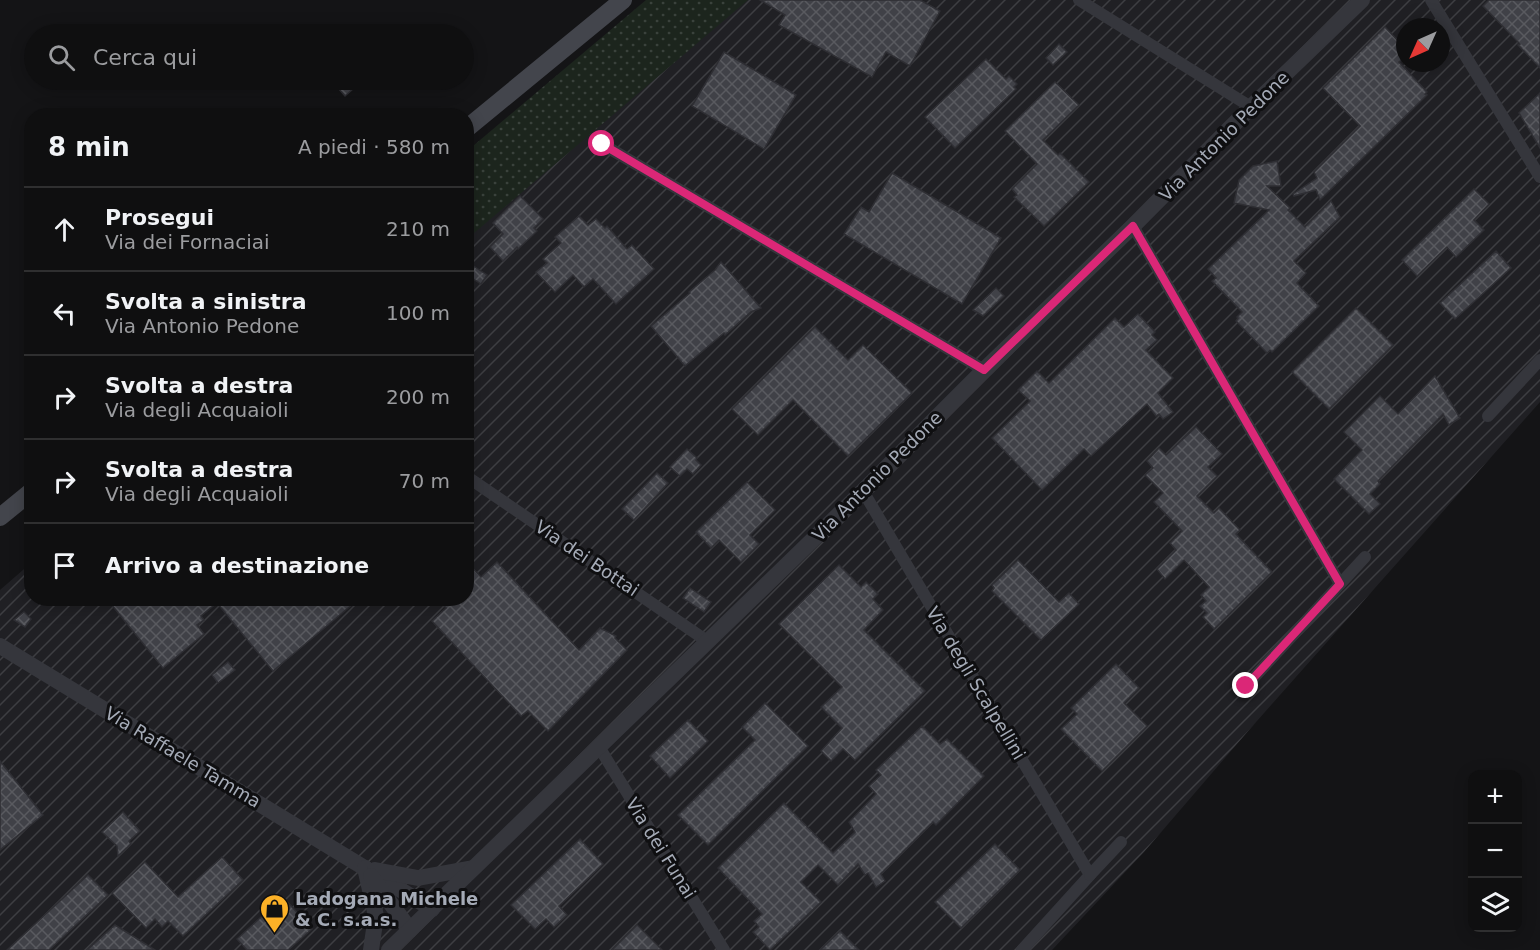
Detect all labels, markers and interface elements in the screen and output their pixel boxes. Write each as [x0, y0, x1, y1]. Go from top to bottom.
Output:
north arrow [1396, 18, 1450, 72]
search box [24, 24, 474, 90]
icon: search [45, 41, 78, 74]
text: Cerca qui [93, 45, 197, 70]
street label: Via Antonio Pedone [1155, 67, 1293, 205]
route start [588, 130, 614, 156]
text: 8 min [48, 132, 130, 162]
text: A piedi · 580 m [298, 135, 450, 159]
text: Prosegui [105, 205, 214, 230]
icon: ahead [48, 213, 81, 246]
text: 210 m [386, 217, 450, 241]
text: Via dei Fornaciai [105, 230, 270, 254]
text: Svolta a sinistra [105, 289, 307, 314]
icon: left [48, 297, 81, 330]
text: 100 m [386, 301, 450, 325]
text: Via Antonio Pedone [105, 314, 299, 338]
text: Svolta a destra [105, 373, 293, 398]
icon: right [48, 381, 81, 414]
text: 200 m [386, 385, 450, 409]
text: Via degli Acquaioli [105, 398, 288, 422]
street label: Via Antonio Pedone [808, 407, 946, 545]
text: Svolta a destra [105, 457, 293, 482]
icon: right [48, 465, 81, 498]
text: 70 m [399, 469, 450, 493]
text: Via degli Acquaioli [105, 482, 288, 506]
street label: Via dei Bottai [531, 516, 643, 600]
icon: arrive [48, 549, 81, 582]
text: Arrivo a destinazione [105, 553, 369, 578]
street label: Via degli Scalpellini [922, 603, 1030, 763]
route end [1232, 672, 1258, 698]
street label: Via Raffaele Tamma [101, 702, 265, 812]
map controls [1468, 770, 1522, 932]
button: + [1468, 770, 1522, 824]
street label: Via dei Funai [622, 794, 700, 902]
button: − [1468, 824, 1522, 878]
button: layers [1468, 878, 1522, 932]
place label: Ladogana Michele & C. s.a.s. [295, 888, 478, 930]
shop icon: Ladogana Michele & C. s.a.s. [258, 892, 290, 934]

